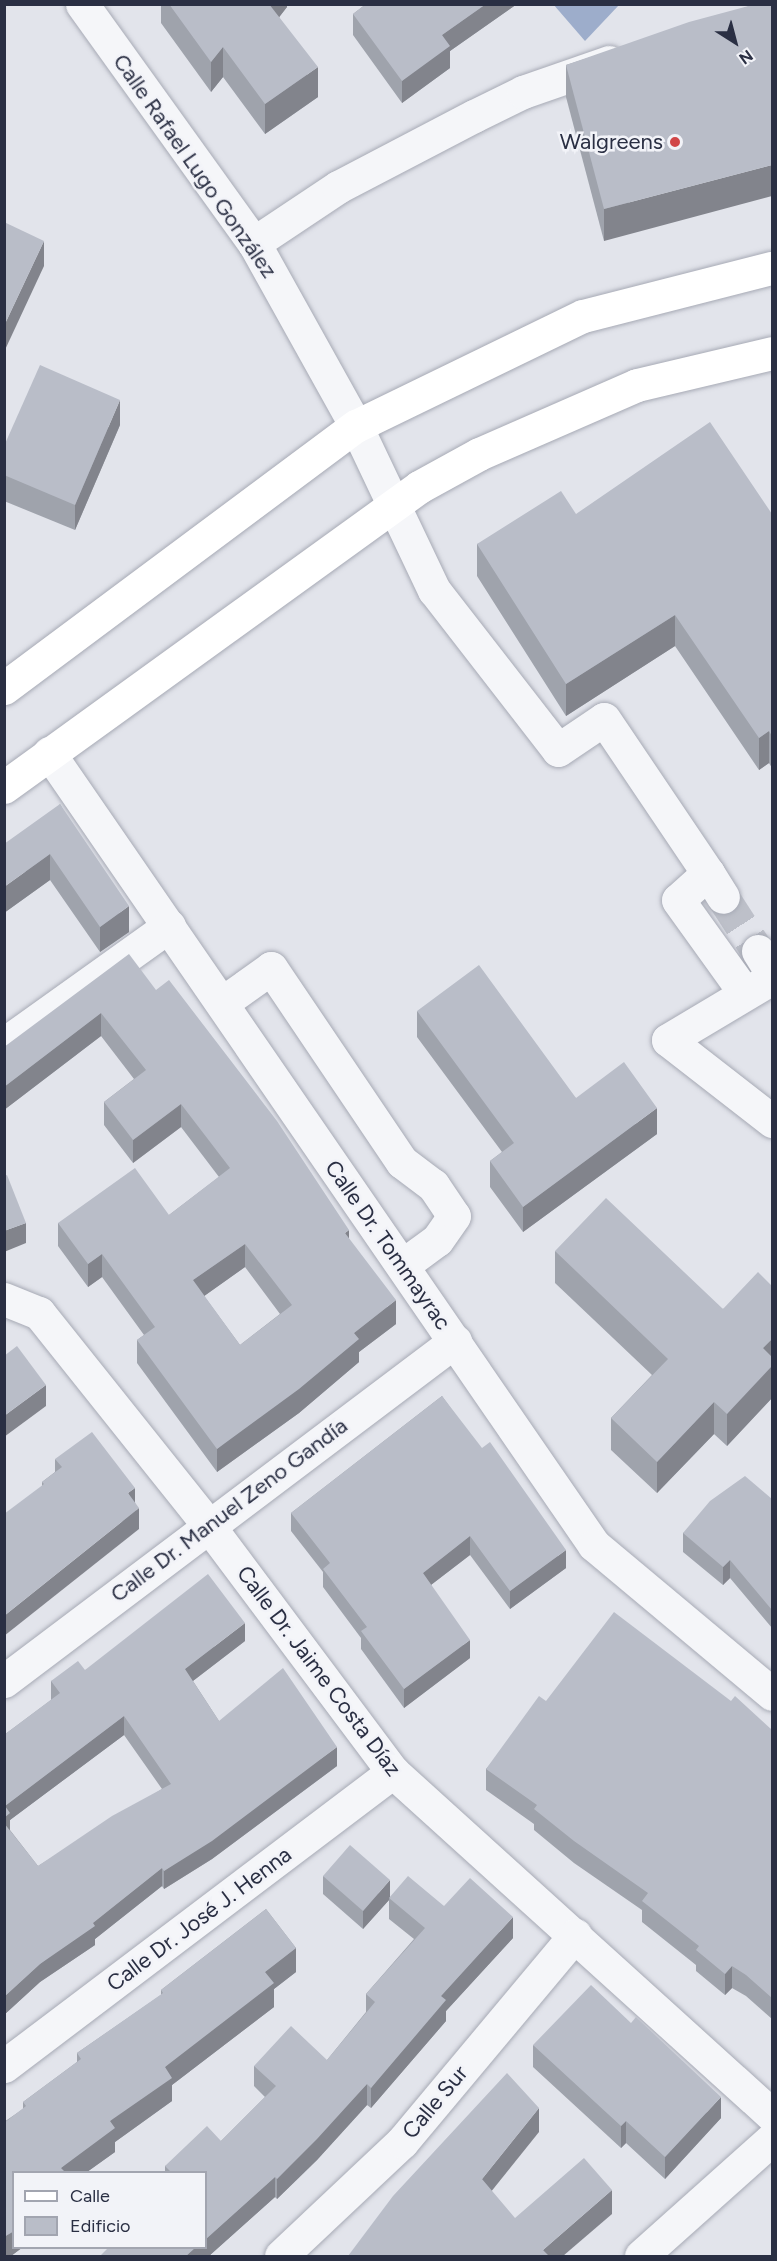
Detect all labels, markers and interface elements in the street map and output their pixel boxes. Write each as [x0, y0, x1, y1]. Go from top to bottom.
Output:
north arrow [705, 12, 765, 72]
text: N [735, 46, 756, 68]
street label: Calle Rafael Lugo González [108, 49, 282, 283]
place label: Walgreens [560, 129, 663, 155]
marker: Walgreens [668, 135, 682, 149]
street label: Calle Dr. Tommayrac [320, 1155, 456, 1335]
street label: Calle Dr. Manuel Zeno Gandía [105, 1412, 353, 1608]
street label: Calle Dr. Jaime Costa Díaz [231, 1561, 407, 1781]
street label: Calle Dr. José J. Henna [102, 1841, 296, 1997]
street label: Calle Sur [397, 2060, 473, 2144]
legend [12, 2171, 207, 2249]
text: Calle [70, 2185, 110, 2207]
text: Edificio [70, 2215, 131, 2237]

